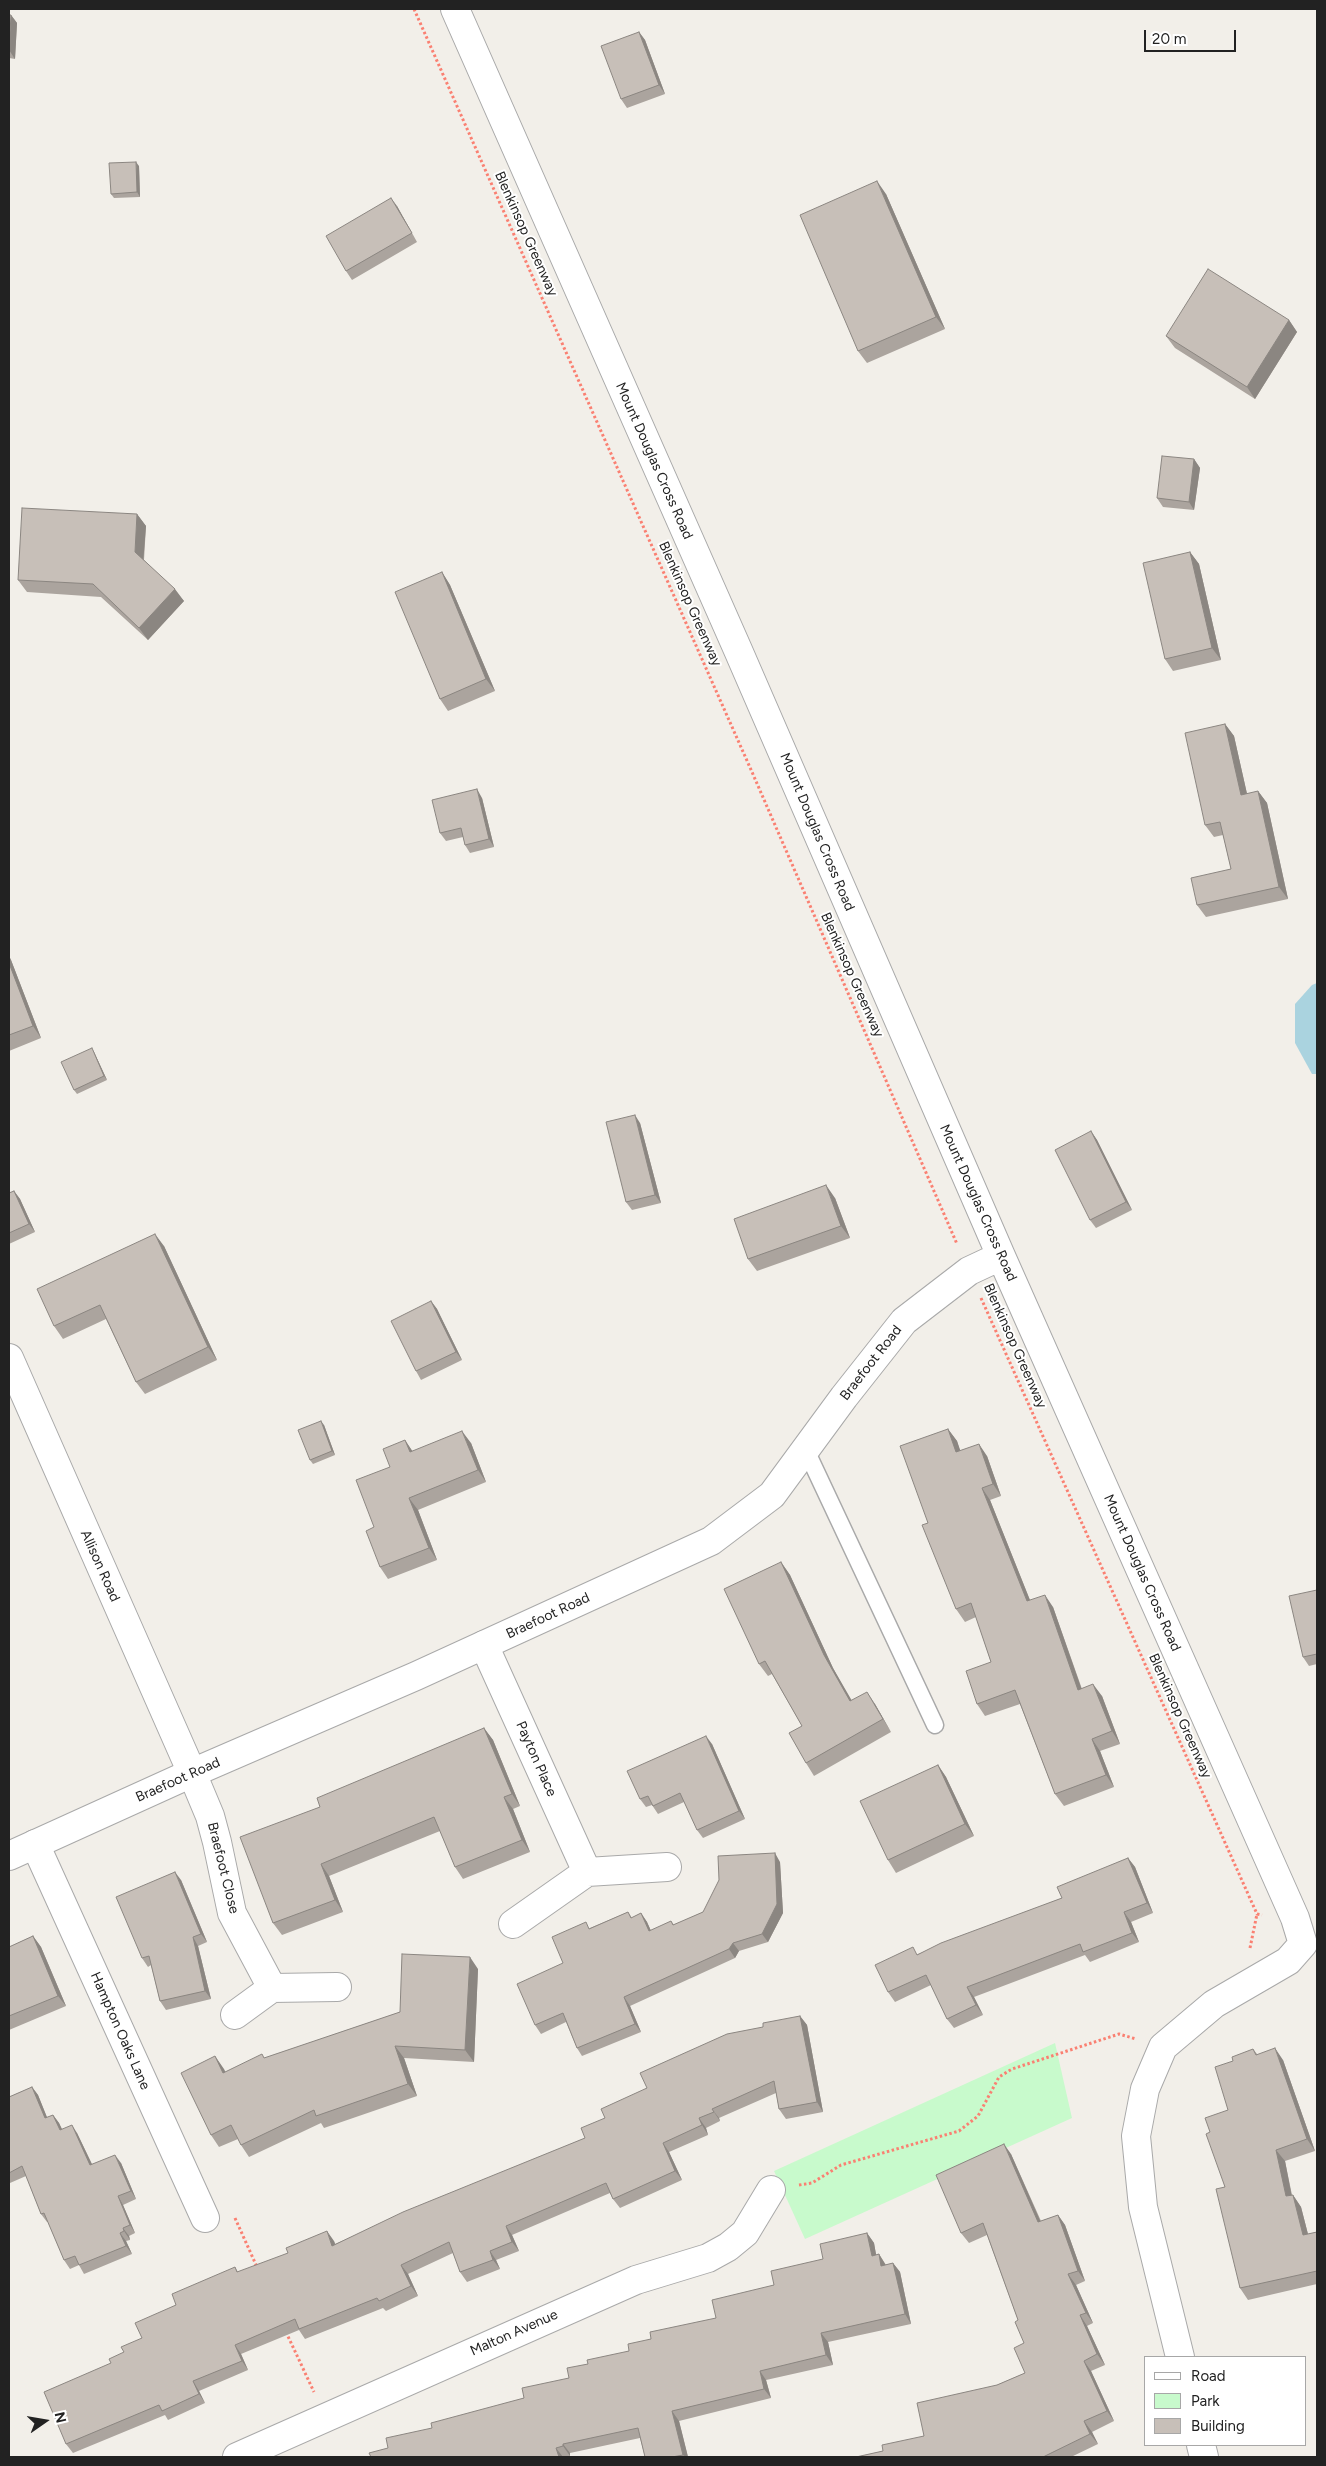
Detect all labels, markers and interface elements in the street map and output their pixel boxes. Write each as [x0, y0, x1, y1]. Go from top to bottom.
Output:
scale bar [1146, 20, 1238, 52]
text: 20 m [1152, 30, 1186, 48]
street label: Blenkinsop Greenway [491, 169, 561, 299]
street label: Mount Douglas Cross Road [612, 380, 696, 542]
street label: Blenkinsop Greenway [655, 539, 725, 669]
street label: Mount Douglas Cross Road [776, 750, 858, 914]
street label: Blenkinsop Greenway [817, 910, 887, 1040]
street label: Mount Douglas Cross Road [936, 1122, 1020, 1284]
street label: Blenkinsop Greenway [980, 1281, 1050, 1411]
street label: Braefoot Road [837, 1322, 905, 1404]
street label: Mount Douglas Cross Road [1100, 1492, 1184, 1654]
street label: Allison Road [77, 1527, 123, 1605]
street label: Braefoot Road [503, 1589, 593, 1643]
street label: Blenkinsop Greenway [1145, 1651, 1215, 1781]
street label: Payton Place [512, 1719, 560, 1799]
street label: Braefoot Road [133, 1754, 223, 1806]
street label: Braefoot Close [204, 1821, 242, 1915]
street label: Hampton Oaks Lane [86, 1970, 154, 2092]
street label: Malton Avenue [468, 2306, 560, 2360]
legend [1144, 2356, 1306, 2446]
text: Road [1191, 2367, 1226, 2385]
text: Park [1191, 2392, 1220, 2410]
north arrow [20, 2396, 70, 2446]
text: N [51, 2410, 70, 2425]
text: Building [1191, 2417, 1245, 2435]

